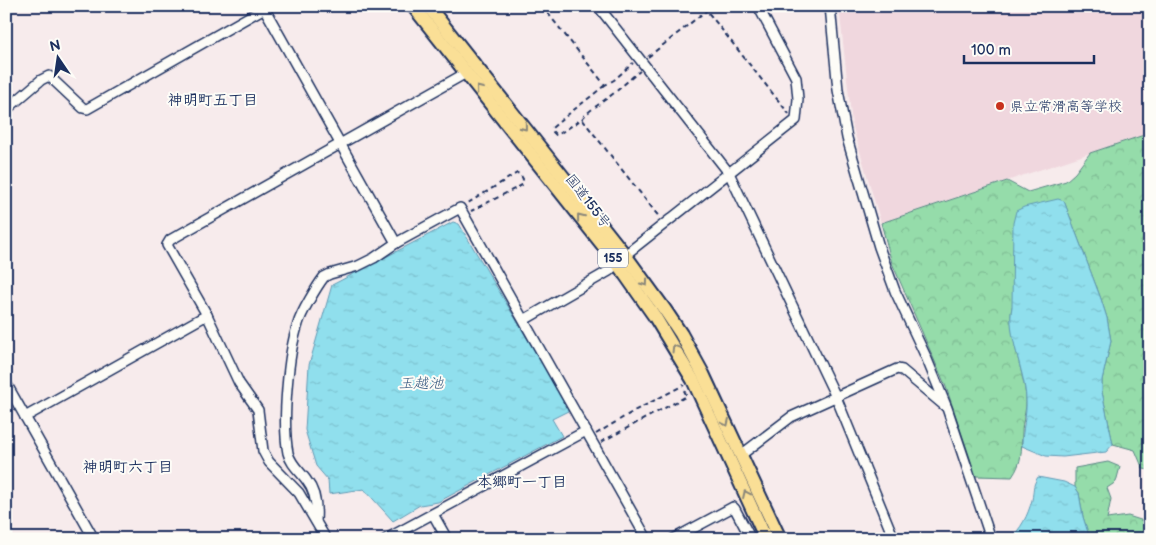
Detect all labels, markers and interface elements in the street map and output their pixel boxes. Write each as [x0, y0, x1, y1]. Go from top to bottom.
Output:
north arrow [32, 32, 82, 82]
scale bar [964, 32, 1094, 64]
text: N [48, 36, 62, 55]
text: 100 m [971, 41, 1011, 60]
one-way arrow [476, 86, 485, 95]
district label: 神明町五丁目 [168, 91, 258, 110]
place label: 県立常滑高等学校 [1010, 98, 1122, 115]
marker: 県立常滑高等学校 [994, 100, 1006, 112]
one-way arrow [518, 121, 526, 130]
street label: 国道155号 [562, 171, 614, 231]
one-way arrow [577, 213, 586, 222]
road number: 155 [598, 248, 628, 268]
one-way arrow [639, 277, 648, 287]
one-way arrow [672, 345, 682, 354]
water label: 玉越池 [398, 374, 444, 393]
one-way arrow [719, 418, 730, 427]
district label: 神明町六丁目 [83, 458, 173, 477]
district label: 本郷町一丁目 [477, 473, 567, 492]
one-way arrow [742, 491, 752, 500]

